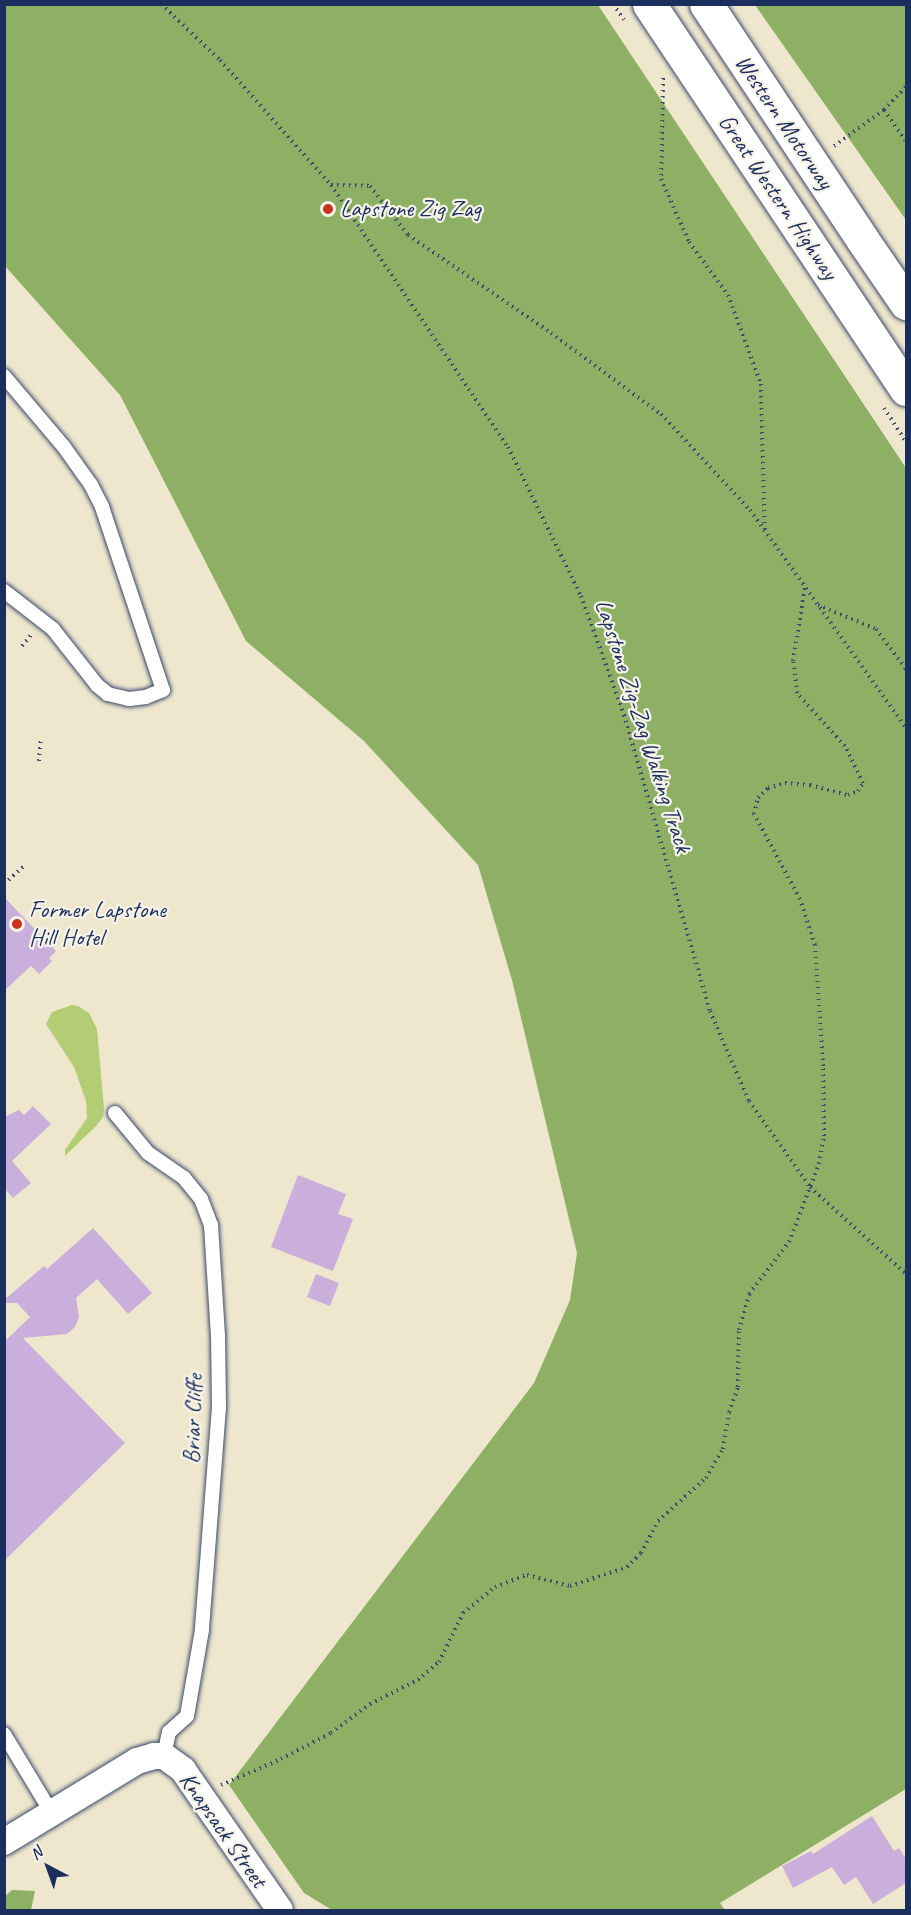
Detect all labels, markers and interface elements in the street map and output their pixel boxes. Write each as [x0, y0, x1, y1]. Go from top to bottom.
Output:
street label: Western Motorway [729, 49, 839, 195]
street label: Great Western Highway [712, 109, 844, 285]
place label: Lapstone Zig Zag [340, 195, 481, 223]
marker: Lapstone Zig Zag [321, 202, 335, 216]
street label: Lapstone Zig-Zag Walking Track [588, 596, 698, 856]
place label: Former Lapstone Hill Hotel [29, 896, 166, 952]
marker: Former Lapstone Hill Hotel [10, 917, 24, 931]
street label: Briar Cliffe [177, 1374, 209, 1464]
street label: Knapsack Street [173, 1767, 273, 1893]
north arrow [18, 1837, 78, 1897]
text: N [26, 1843, 46, 1864]

